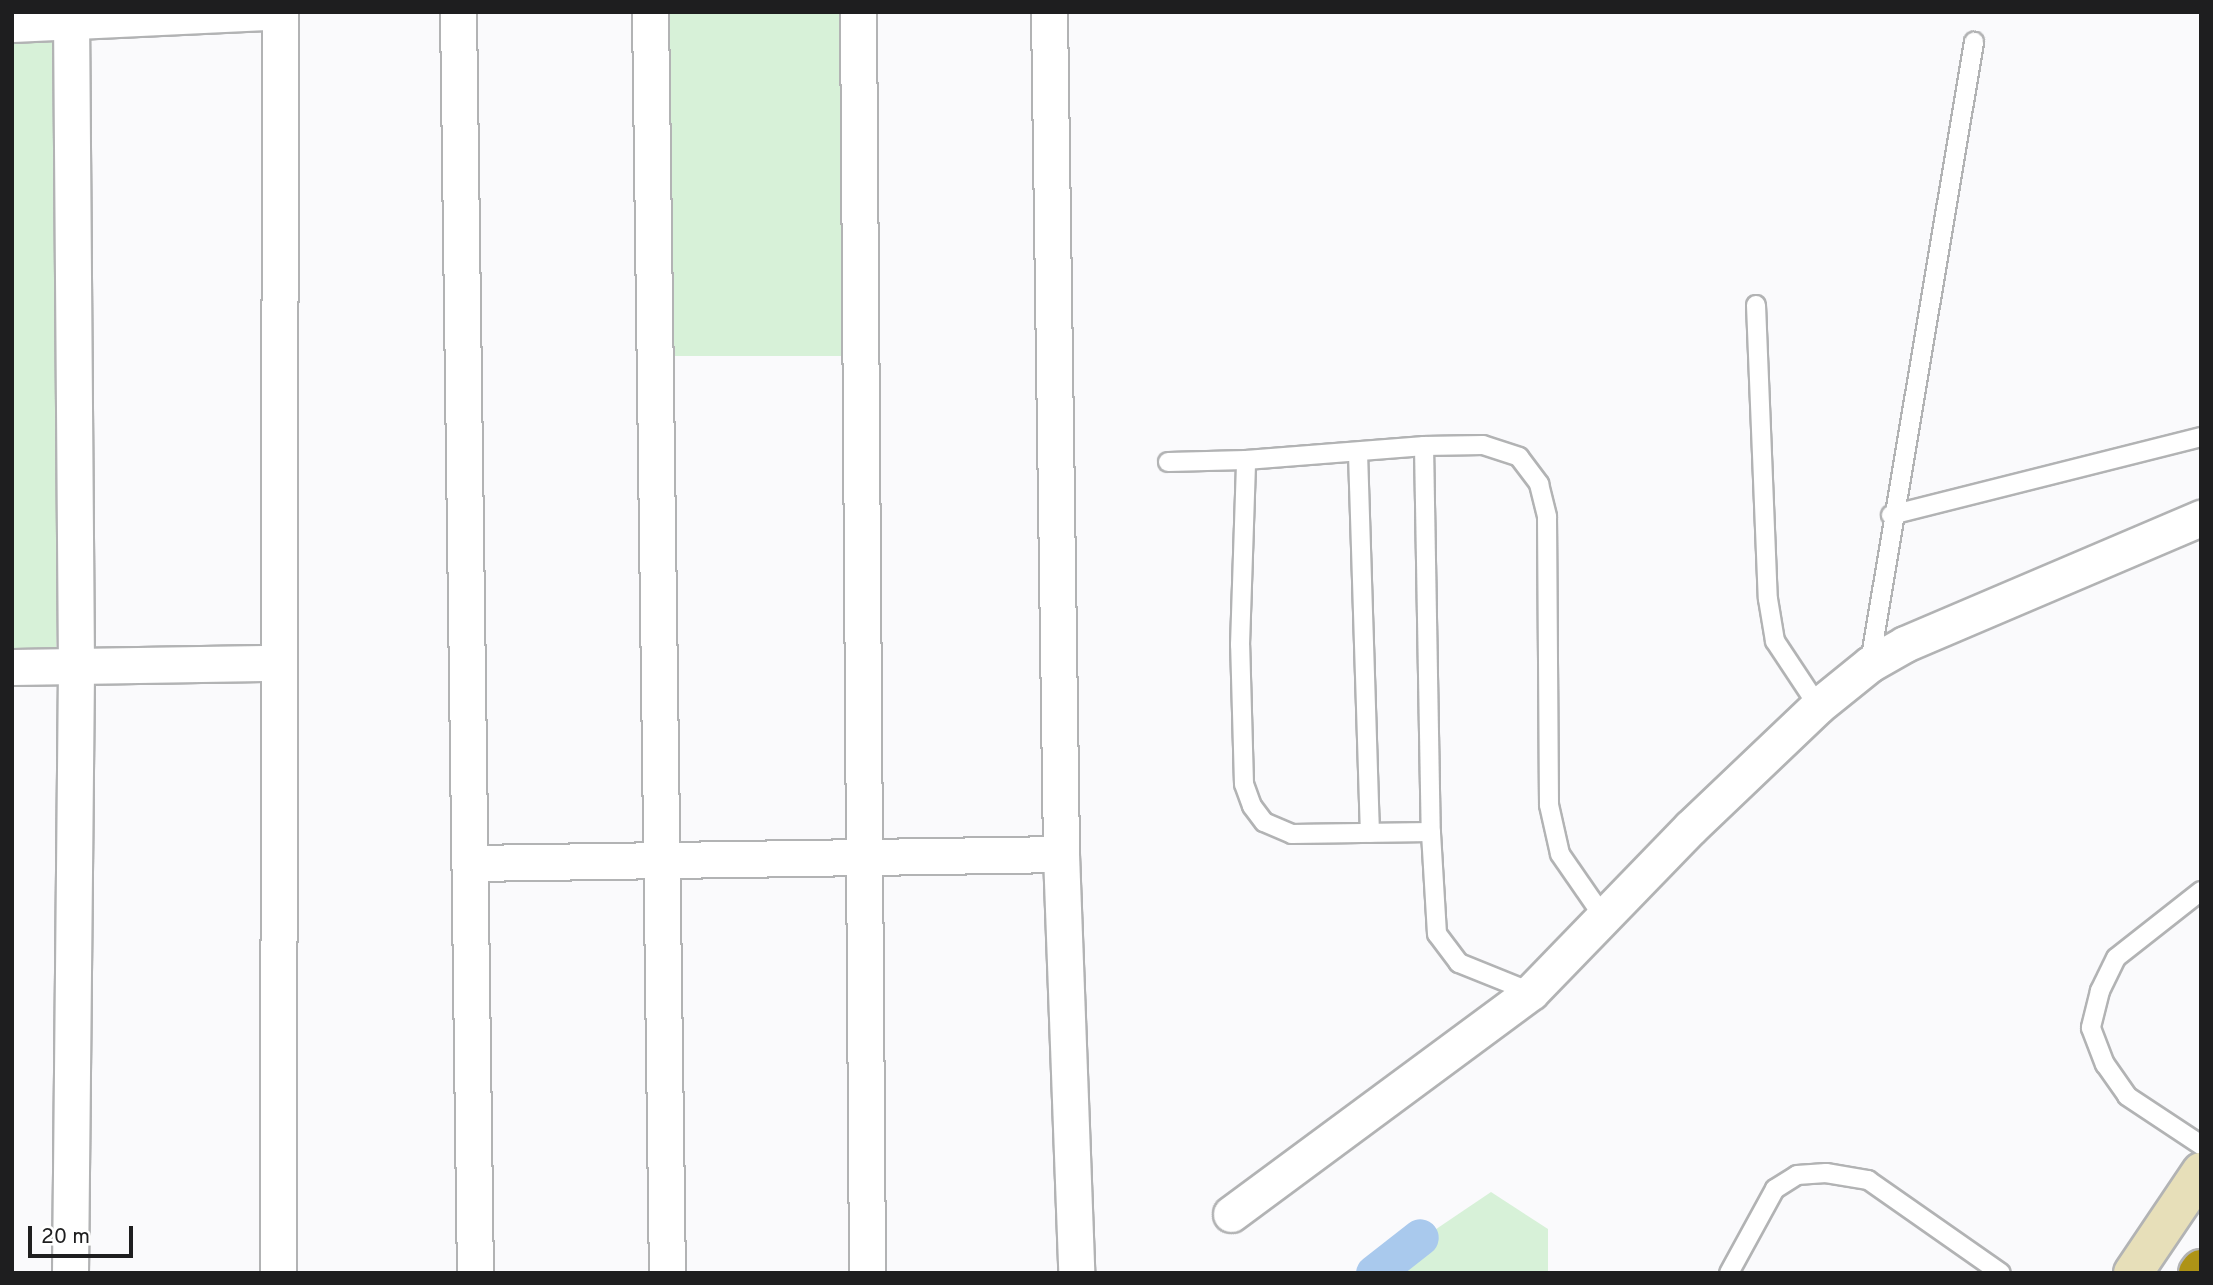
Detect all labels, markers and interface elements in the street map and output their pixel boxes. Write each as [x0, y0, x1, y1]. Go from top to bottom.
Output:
scale bar [32, 1212, 136, 1256]
text: 20 m [41, 1224, 90, 1251]

